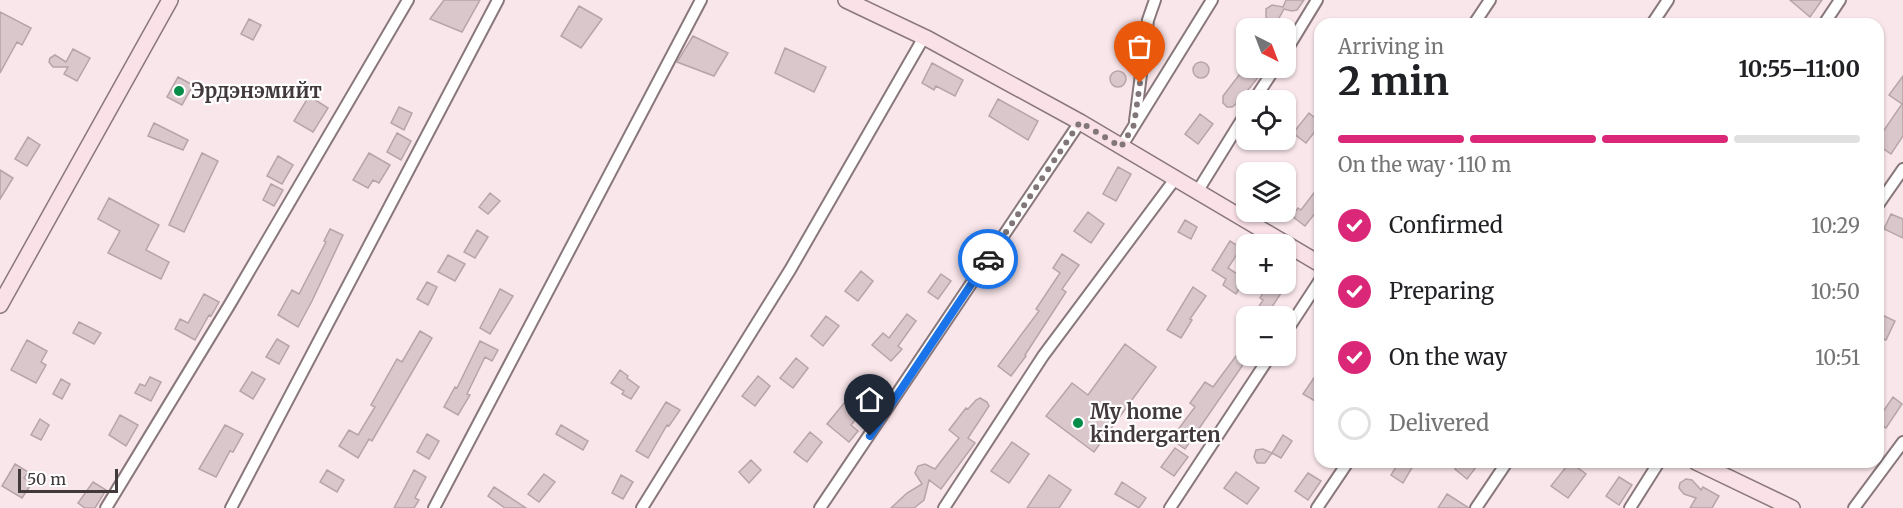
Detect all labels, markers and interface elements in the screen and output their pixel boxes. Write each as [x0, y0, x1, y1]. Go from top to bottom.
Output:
north arrow [1236, 18, 1296, 78]
map controls [1236, 18, 1296, 366]
pin [1114, 21, 1165, 83]
icon: bag [1123, 30, 1156, 63]
text: Arriving in [1338, 34, 1444, 59]
text: 10:55–11:00 [1739, 55, 1860, 83]
text: 2 min [1338, 57, 1449, 106]
place label: Эрдэнэмийт [191, 78, 322, 103]
marker: Эрдэнэмийт [172, 84, 186, 98]
button: locate [1236, 90, 1296, 150]
text: On the way · 110 m [1338, 152, 1511, 177]
button: layers [1236, 162, 1296, 222]
icon: check [1338, 209, 1371, 242]
text: Confirmed [1389, 211, 1503, 239]
text: 10:29 [1811, 213, 1860, 238]
courier [958, 229, 1018, 289]
button: + [1236, 234, 1296, 294]
icon: car [972, 243, 1005, 276]
icon: check [1338, 275, 1371, 308]
text: Preparing [1389, 277, 1494, 305]
text: 10:50 [1811, 279, 1860, 304]
button: − [1236, 306, 1296, 366]
icon: check [1338, 341, 1371, 374]
text: On the way [1389, 343, 1507, 371]
text: 10:51 [1815, 345, 1860, 370]
pin [844, 374, 895, 436]
icon: home [853, 383, 886, 416]
place label: My home kindergarten [1090, 399, 1221, 447]
text: Delivered [1389, 409, 1489, 437]
marker: My home kindergarten [1071, 416, 1085, 430]
scale bar [18, 466, 118, 494]
text: 50 m [27, 469, 66, 489]

